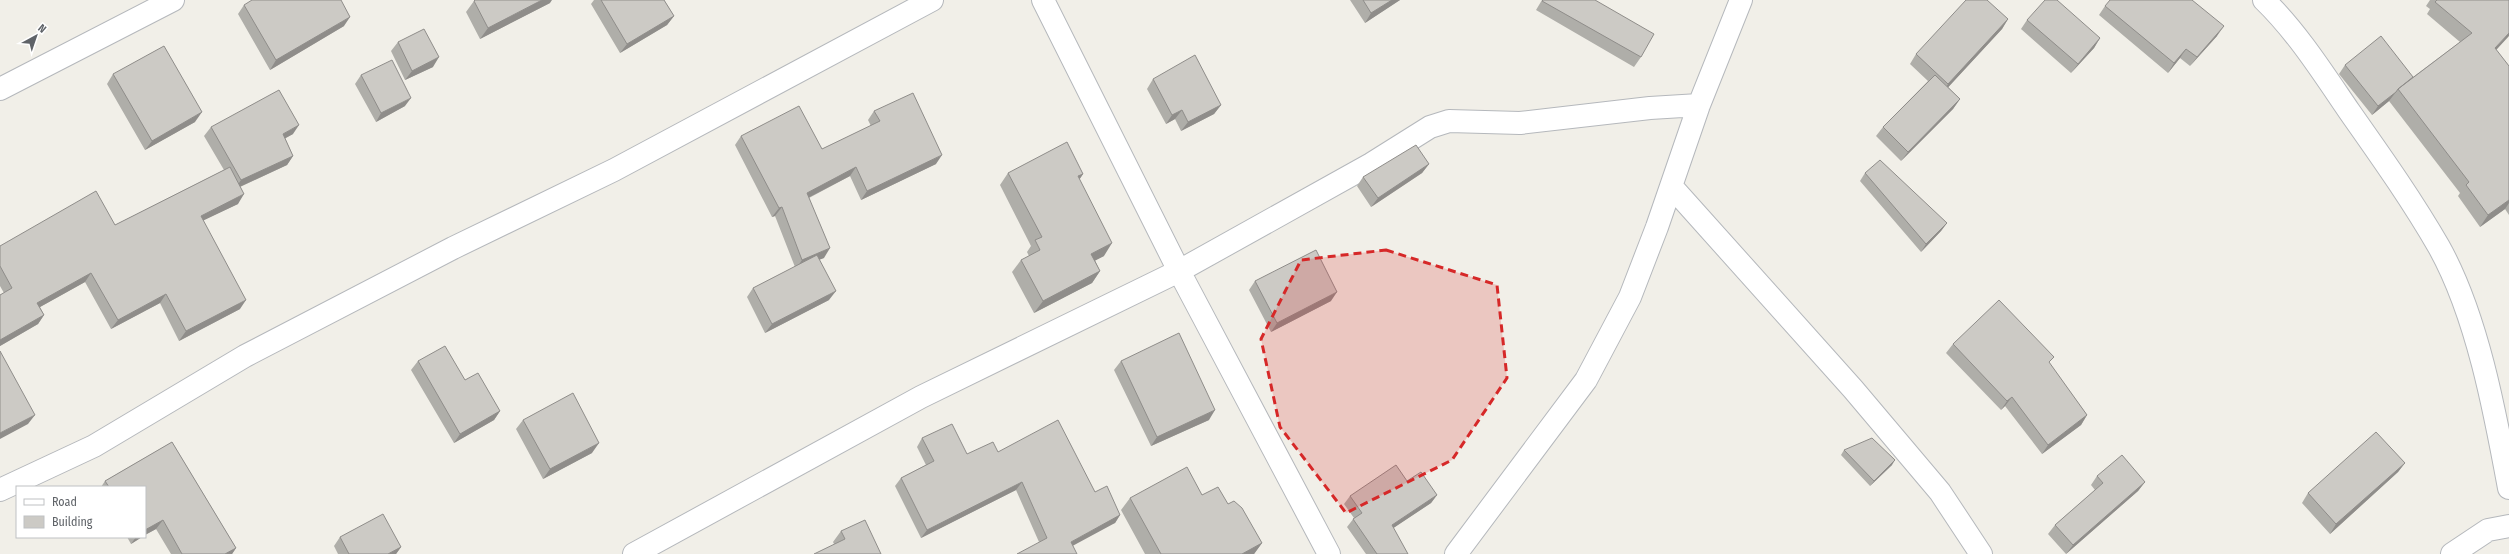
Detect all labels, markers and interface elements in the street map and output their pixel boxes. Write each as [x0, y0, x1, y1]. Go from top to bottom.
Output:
north arrow [16, 16, 56, 56]
text: N [35, 22, 49, 36]
legend [16, 486, 146, 538]
text: Road [52, 495, 77, 509]
text: Building [52, 515, 93, 529]

